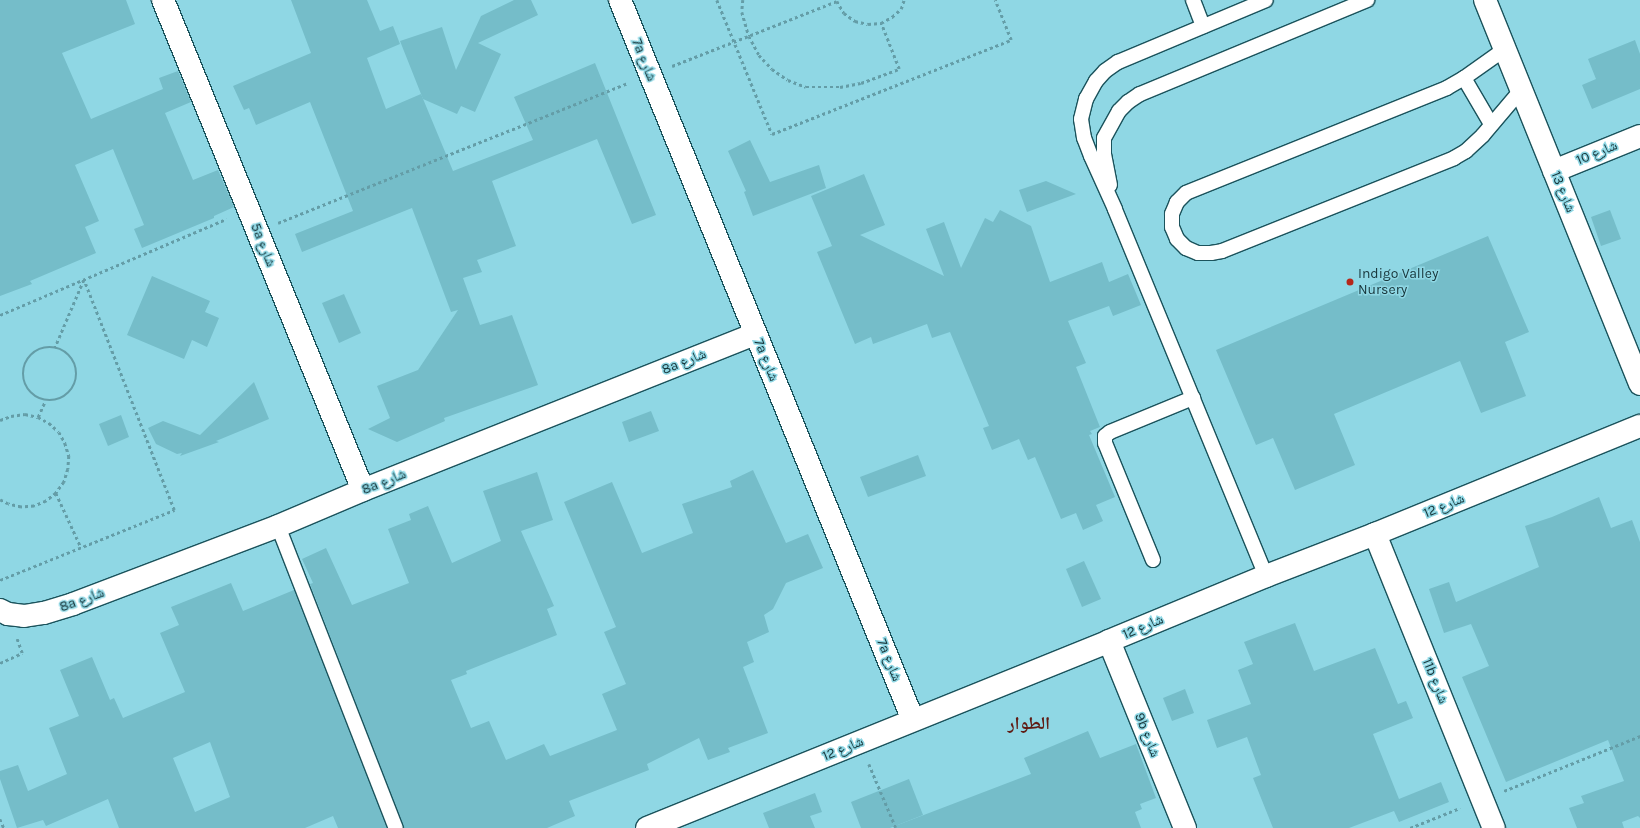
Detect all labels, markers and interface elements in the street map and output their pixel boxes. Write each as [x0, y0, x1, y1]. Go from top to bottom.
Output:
street label: 7a شارع [628, 36, 660, 84]
street label: شارع 10 [1574, 137, 1620, 169]
street label: شارع 13 [1547, 169, 1579, 215]
street label: 5a شارع [247, 221, 279, 269]
place label: Indigo Valley Nursery [1358, 266, 1438, 298]
marker: Indigo Valley Nursery [1345, 277, 1355, 287]
street label: 7a شارع [750, 336, 782, 384]
street label: 8a شارع [659, 346, 709, 378]
street label: 8a شارع [359, 466, 409, 498]
street label: شارع 12 [1421, 490, 1467, 522]
street label: 8a شارع [57, 584, 107, 616]
street label: شارع 12 [1120, 611, 1166, 643]
street label: 7a شارع [873, 636, 905, 684]
street label: 11b شارع [1418, 656, 1452, 706]
street label: 9b شارع [1131, 710, 1163, 760]
district label: الطوار [1008, 712, 1050, 734]
street label: شارع 12 [820, 733, 866, 765]

